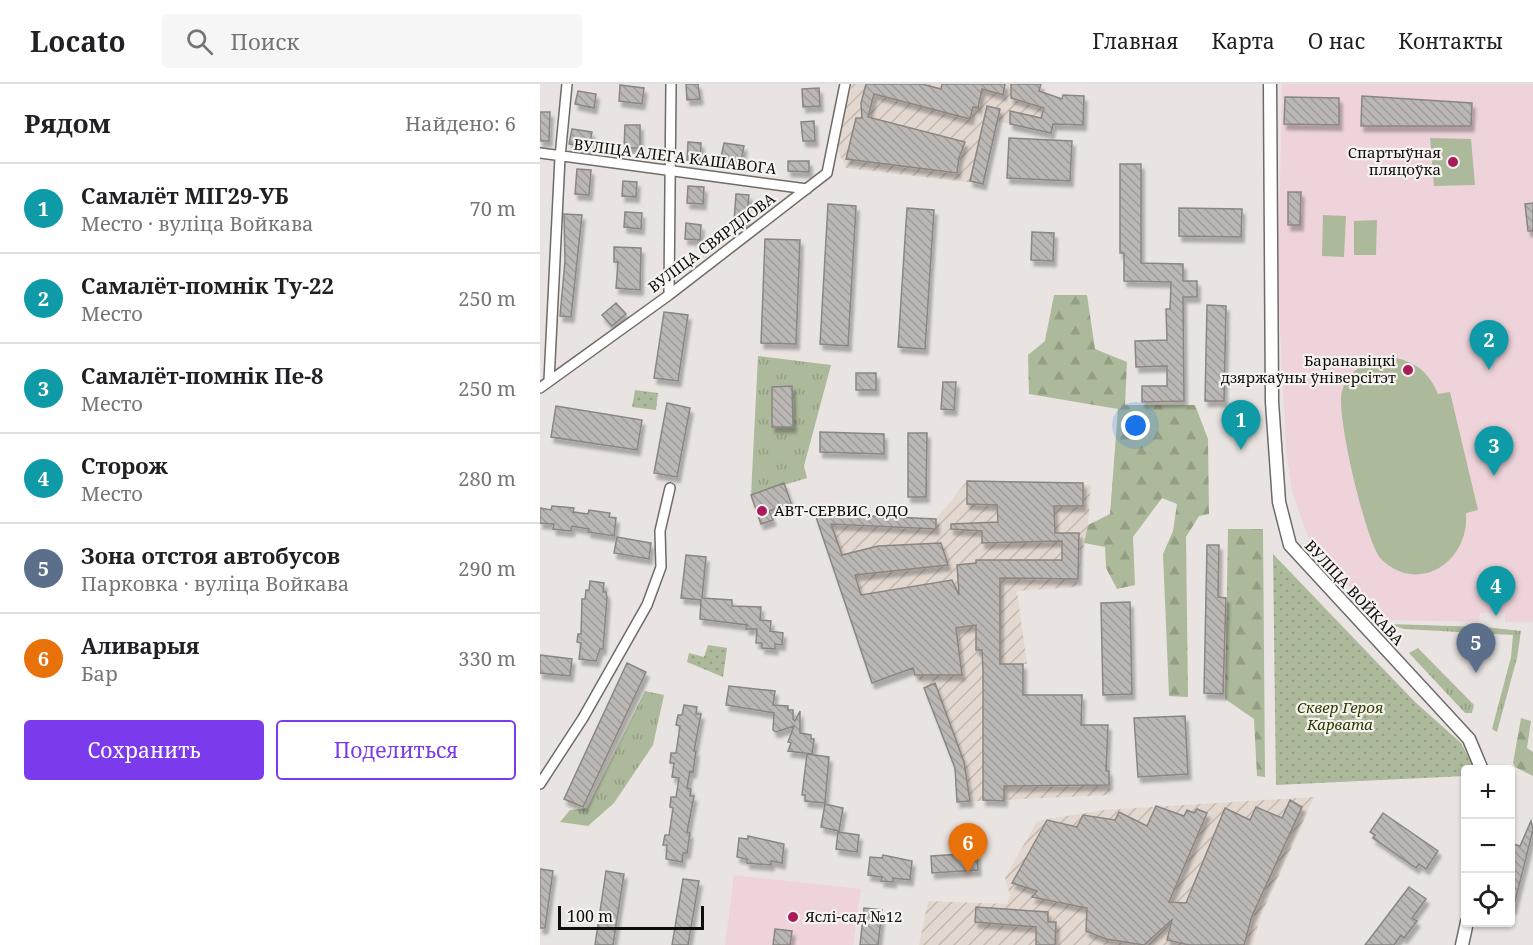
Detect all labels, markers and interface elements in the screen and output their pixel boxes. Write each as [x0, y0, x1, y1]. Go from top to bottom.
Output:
search box [162, 14, 582, 68]
text: Locato [30, 22, 126, 60]
icon: search [183, 25, 216, 58]
text: Поиск [231, 26, 299, 56]
text: Главная [1092, 27, 1179, 55]
text: Карта [1212, 27, 1275, 55]
text: О нас [1308, 27, 1365, 55]
text: Контакты [1398, 27, 1503, 55]
text: Рядом [24, 105, 111, 141]
text: Найдено: 6 [405, 110, 516, 137]
street label: ВУЛІЦА АЛЕГА КАШАВОГА [573, 134, 778, 178]
place label: Спартыўная пляцоўка [1348, 142, 1441, 179]
marker: Спартыўная пляцоўка [1446, 155, 1460, 169]
text: Самалёт МІГ29-УБ [81, 180, 289, 210]
street label: ВУЛІЦА СВЯРДЛОВА [644, 188, 779, 297]
text: 1 [38, 195, 49, 222]
text: 70 m [470, 195, 516, 222]
text: Место · вуліца Войкава [81, 210, 313, 237]
text: Самалёт-помнік Ту-22 [81, 270, 334, 300]
text: 2 [38, 285, 49, 312]
text: 250 m [458, 285, 516, 312]
text: Место [81, 300, 143, 327]
pin: 2 [1470, 320, 1508, 370]
place label: Баранавіцкі дзяржаўны ўніверсітэт [1221, 350, 1396, 387]
text: Самалёт-помнік Пе-8 [81, 360, 324, 390]
marker: Баранавіцкі дзяржаўны ўніверсітэт [1401, 363, 1415, 377]
text: 3 [38, 375, 49, 402]
text: 250 m [458, 375, 516, 402]
text: Место [81, 390, 143, 417]
pin: 1 [1222, 400, 1260, 450]
your location [1121, 411, 1150, 440]
pin: 3 [1474, 426, 1514, 476]
text: Сторож [81, 450, 168, 480]
text: 4 [38, 465, 49, 492]
text: 280 m [458, 465, 516, 492]
text: Место [81, 480, 143, 507]
place label: АВТ-СЕРВИС, ОДО [774, 500, 908, 520]
marker: АВТ-СЕРВИС, ОДО [755, 504, 769, 518]
street label: ВУЛІЦА ВОЙКАВА [1301, 535, 1409, 650]
text: Зона отстоя автобусов [81, 540, 340, 570]
text: 5 [38, 555, 49, 582]
text: 290 m [458, 555, 516, 582]
pin: 4 [1476, 566, 1516, 616]
text: Парковка · вуліца Войкава [81, 570, 349, 597]
pin: 5 [1456, 624, 1496, 673]
text: Аливарыя [81, 630, 199, 660]
text: 6 [38, 645, 49, 672]
text: 330 m [458, 645, 516, 672]
text: Бар [81, 660, 118, 687]
park label: Сквер Героя Карвата [1297, 697, 1384, 734]
button: Сохранить [24, 720, 264, 780]
button: Поделиться [276, 720, 516, 780]
map controls [1461, 765, 1515, 927]
button: + [1461, 765, 1515, 819]
button: − [1461, 819, 1515, 873]
pin: 6 [948, 824, 988, 873]
button: locate [1461, 873, 1515, 927]
scale bar [558, 903, 704, 930]
text: 100 m [567, 905, 613, 927]
place label: Яслі-сад №12 [804, 906, 903, 926]
marker: Яслі-сад №12 [786, 910, 800, 924]

